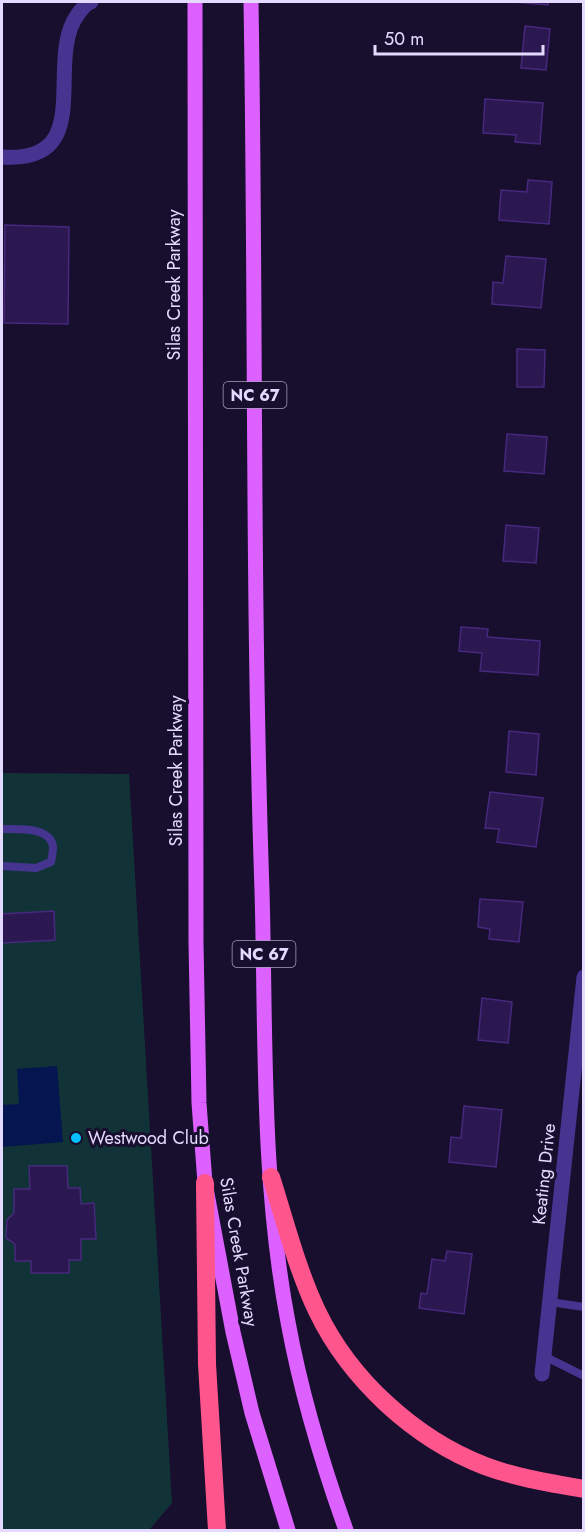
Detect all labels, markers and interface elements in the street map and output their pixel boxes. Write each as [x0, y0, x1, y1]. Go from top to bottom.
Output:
scale bar [375, 18, 543, 56]
text: 50 m [384, 26, 424, 52]
street label: Silas Creek Parkway [161, 209, 187, 361]
road number: NC 67 [224, 382, 286, 408]
street label: Silas Creek Parkway [163, 695, 189, 847]
road number: NC 67 [232, 941, 296, 967]
street label: Keating Drive [526, 1122, 562, 1226]
place label: Westwood Club [88, 1125, 209, 1151]
marker: Westwood Club [69, 1131, 83, 1145]
street label: Silas Creek Parkway [213, 1175, 265, 1329]

